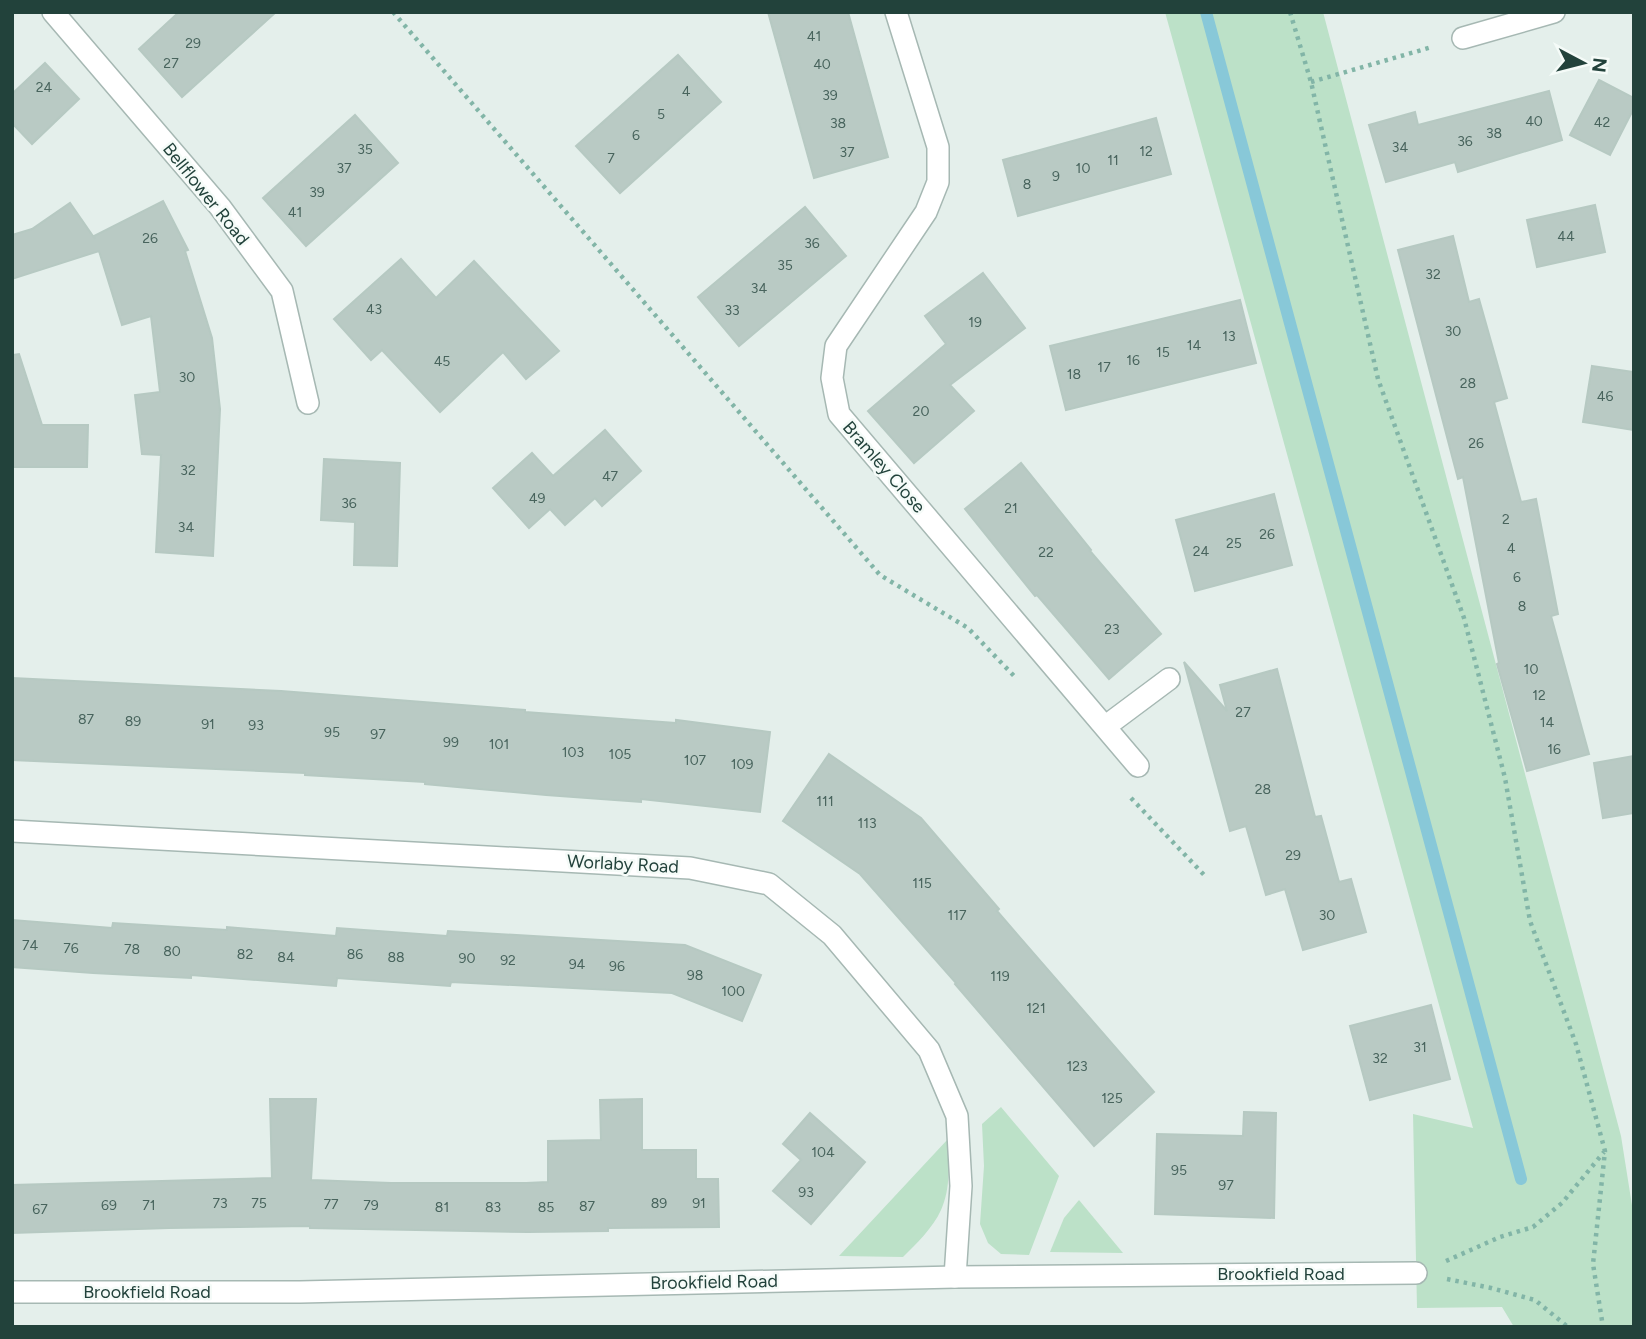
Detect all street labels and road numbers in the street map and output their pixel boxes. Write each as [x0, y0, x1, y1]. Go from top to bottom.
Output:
street label: Bellflower Road [158, 138, 254, 250]
street label: Bramley Close [838, 417, 930, 518]
street label: Worlaby Road [567, 850, 679, 878]
street label: Brookfield Road [1217, 1263, 1345, 1285]
street label: Brookfield Road [650, 1270, 778, 1294]
street label: Brookfield Road [83, 1281, 211, 1303]

